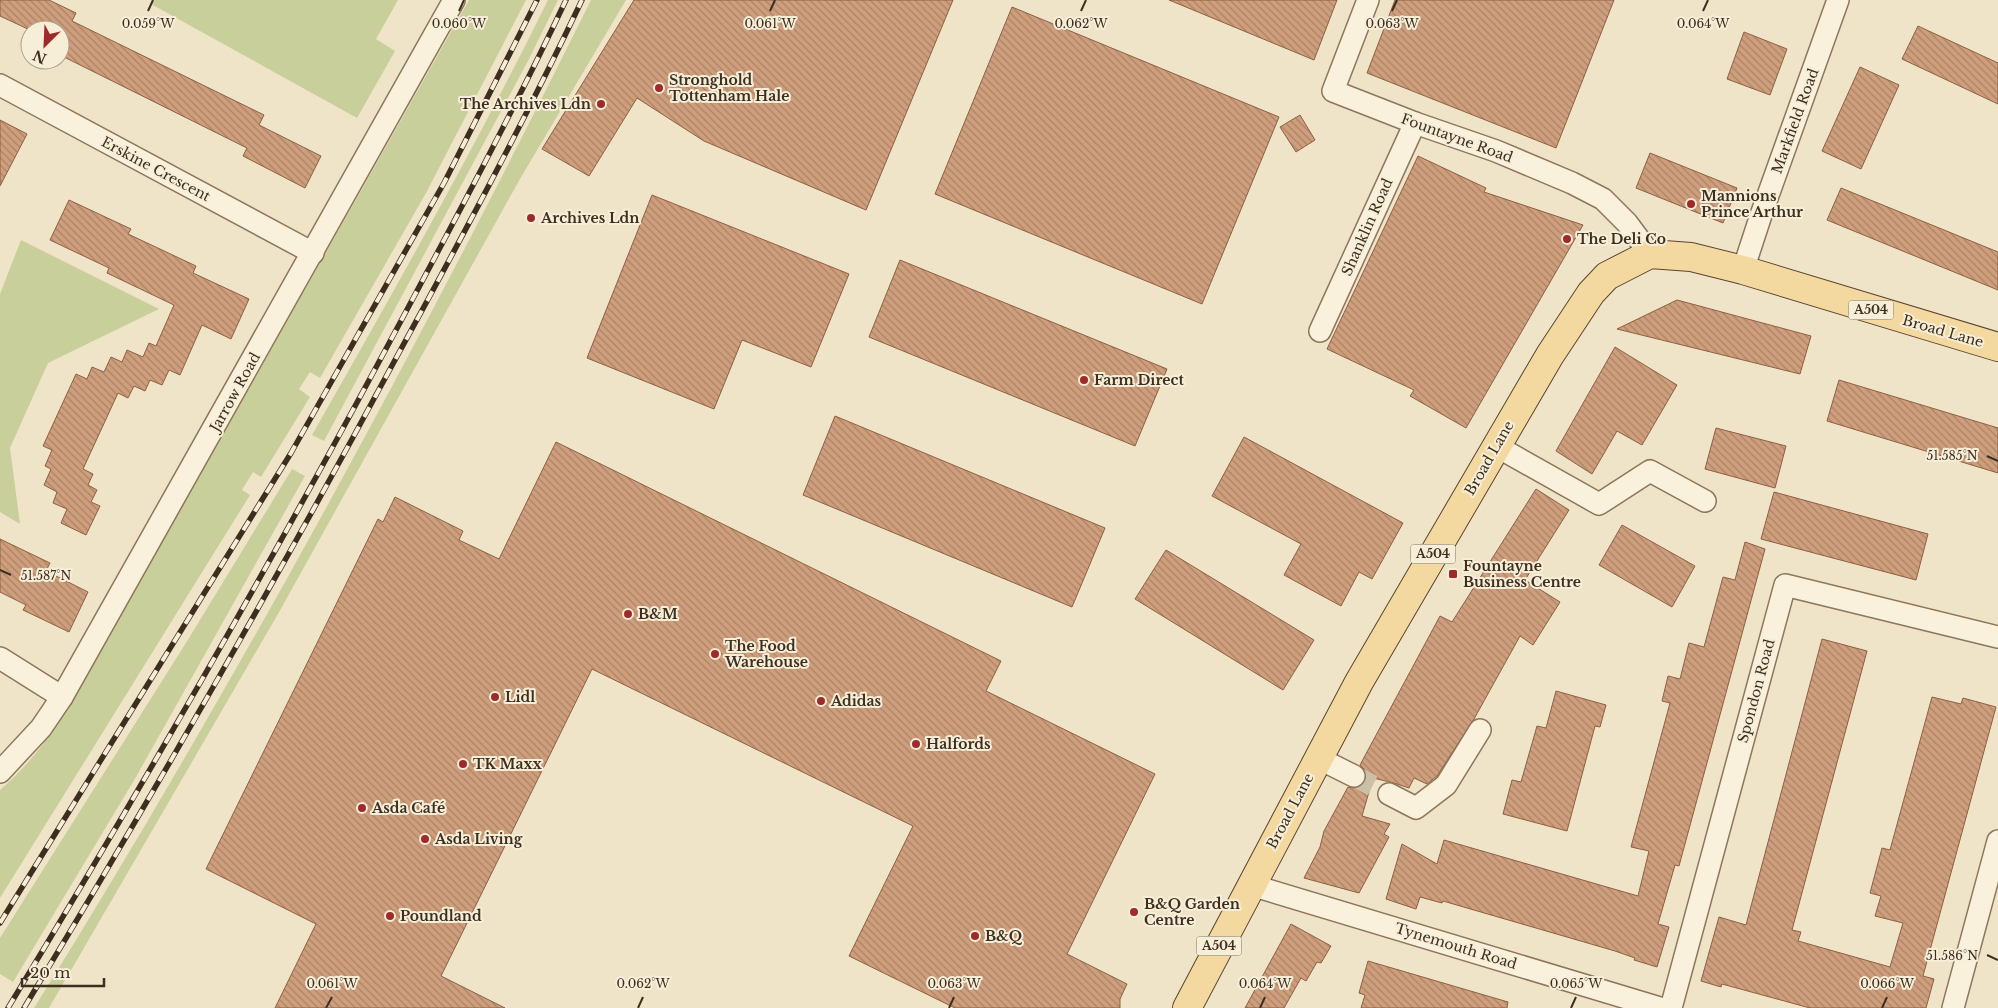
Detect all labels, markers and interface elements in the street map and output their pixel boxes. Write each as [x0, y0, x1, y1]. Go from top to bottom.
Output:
text: 0.059°W [122, 16, 175, 31]
text: 0.060°W [432, 16, 487, 31]
text: 0.061°W [744, 16, 796, 31]
text: 0.062°W [1054, 16, 1108, 31]
text: 0.063°W [1365, 16, 1419, 31]
text: 0.064°W [1677, 16, 1730, 31]
north arrow [20, 20, 70, 70]
text: N [30, 46, 49, 68]
street label: Markfield Road [1768, 65, 1823, 176]
place label: Stronghold Tottenham Hale [669, 71, 789, 105]
marker: Stronghold Tottenham Hale [653, 82, 665, 94]
place label: The Archives Ldn [460, 95, 591, 113]
marker: The Archives Ldn [595, 98, 607, 110]
street label: Fountayne Road [1399, 109, 1516, 167]
street label: Erskine Crescent [98, 133, 214, 206]
street label: Shanklin Road [1337, 175, 1397, 279]
place label: Mannions Prince Arthur [1701, 187, 1803, 221]
marker: Mannions Prince Arthur [1685, 198, 1697, 210]
place label: Archives Ldn [540, 209, 639, 227]
marker: Archives Ldn [525, 212, 537, 224]
place label: The Deli Co [1577, 230, 1666, 248]
marker: The Deli Co [1561, 233, 1573, 245]
road number: A504 [1848, 300, 1894, 320]
street label: Broad Lane [1901, 311, 1985, 351]
street label: Jarrow Road [205, 349, 264, 436]
place label: Farm Direct [1094, 371, 1184, 389]
marker: Farm Direct [1078, 374, 1090, 386]
street label: Broad Lane [1460, 417, 1518, 499]
text: 51.585°N [1926, 448, 1978, 463]
road number: A504 [1410, 544, 1456, 564]
place label: Fountayne Business Centre [1463, 557, 1581, 591]
text: 51.587°N [21, 568, 71, 583]
marker: Fountayne Business Centre [1447, 568, 1459, 580]
place label: B&M [638, 605, 678, 623]
marker: B&M [622, 608, 634, 620]
place label: The Food Warehouse [724, 637, 808, 671]
street label: Spondon Road [1733, 637, 1779, 745]
marker: The Food Warehouse [709, 648, 721, 660]
place label: Lidl [505, 688, 535, 706]
marker: Lidl [489, 691, 501, 703]
place label: Adidas [830, 692, 882, 710]
marker: Adidas [815, 695, 827, 707]
place label: Halfords [926, 735, 991, 753]
marker: Halfords [910, 738, 922, 750]
place label: TK Maxx [473, 755, 543, 773]
marker: TK Maxx [457, 758, 469, 770]
street label: Broad Lane [1263, 770, 1317, 852]
place label: Asda Café [371, 799, 445, 817]
marker: Asda Café [356, 802, 368, 814]
place label: Asda Living [434, 830, 523, 848]
marker: Asda Living [419, 833, 431, 845]
place label: B&Q Garden Centre [1144, 895, 1240, 929]
marker: B&Q Garden Centre [1128, 906, 1140, 918]
place label: Poundland [400, 907, 482, 925]
marker: Poundland [384, 910, 396, 922]
street label: Tynemouth Road [1393, 919, 1520, 973]
place label: B&Q [985, 927, 1023, 945]
marker: B&Q [969, 930, 981, 942]
road number: A504 [1196, 936, 1242, 956]
text: 51.586°N [1926, 948, 1978, 963]
scale bar [22, 956, 105, 988]
text: 20 m [30, 963, 70, 982]
text: 0.061°W [306, 976, 358, 991]
text: 0.062°W [616, 976, 670, 991]
text: 0.063°W [927, 976, 981, 991]
text: 0.064°W [1239, 976, 1292, 991]
text: 0.065°W [1550, 976, 1603, 991]
text: 0.066°W [1860, 976, 1915, 991]

